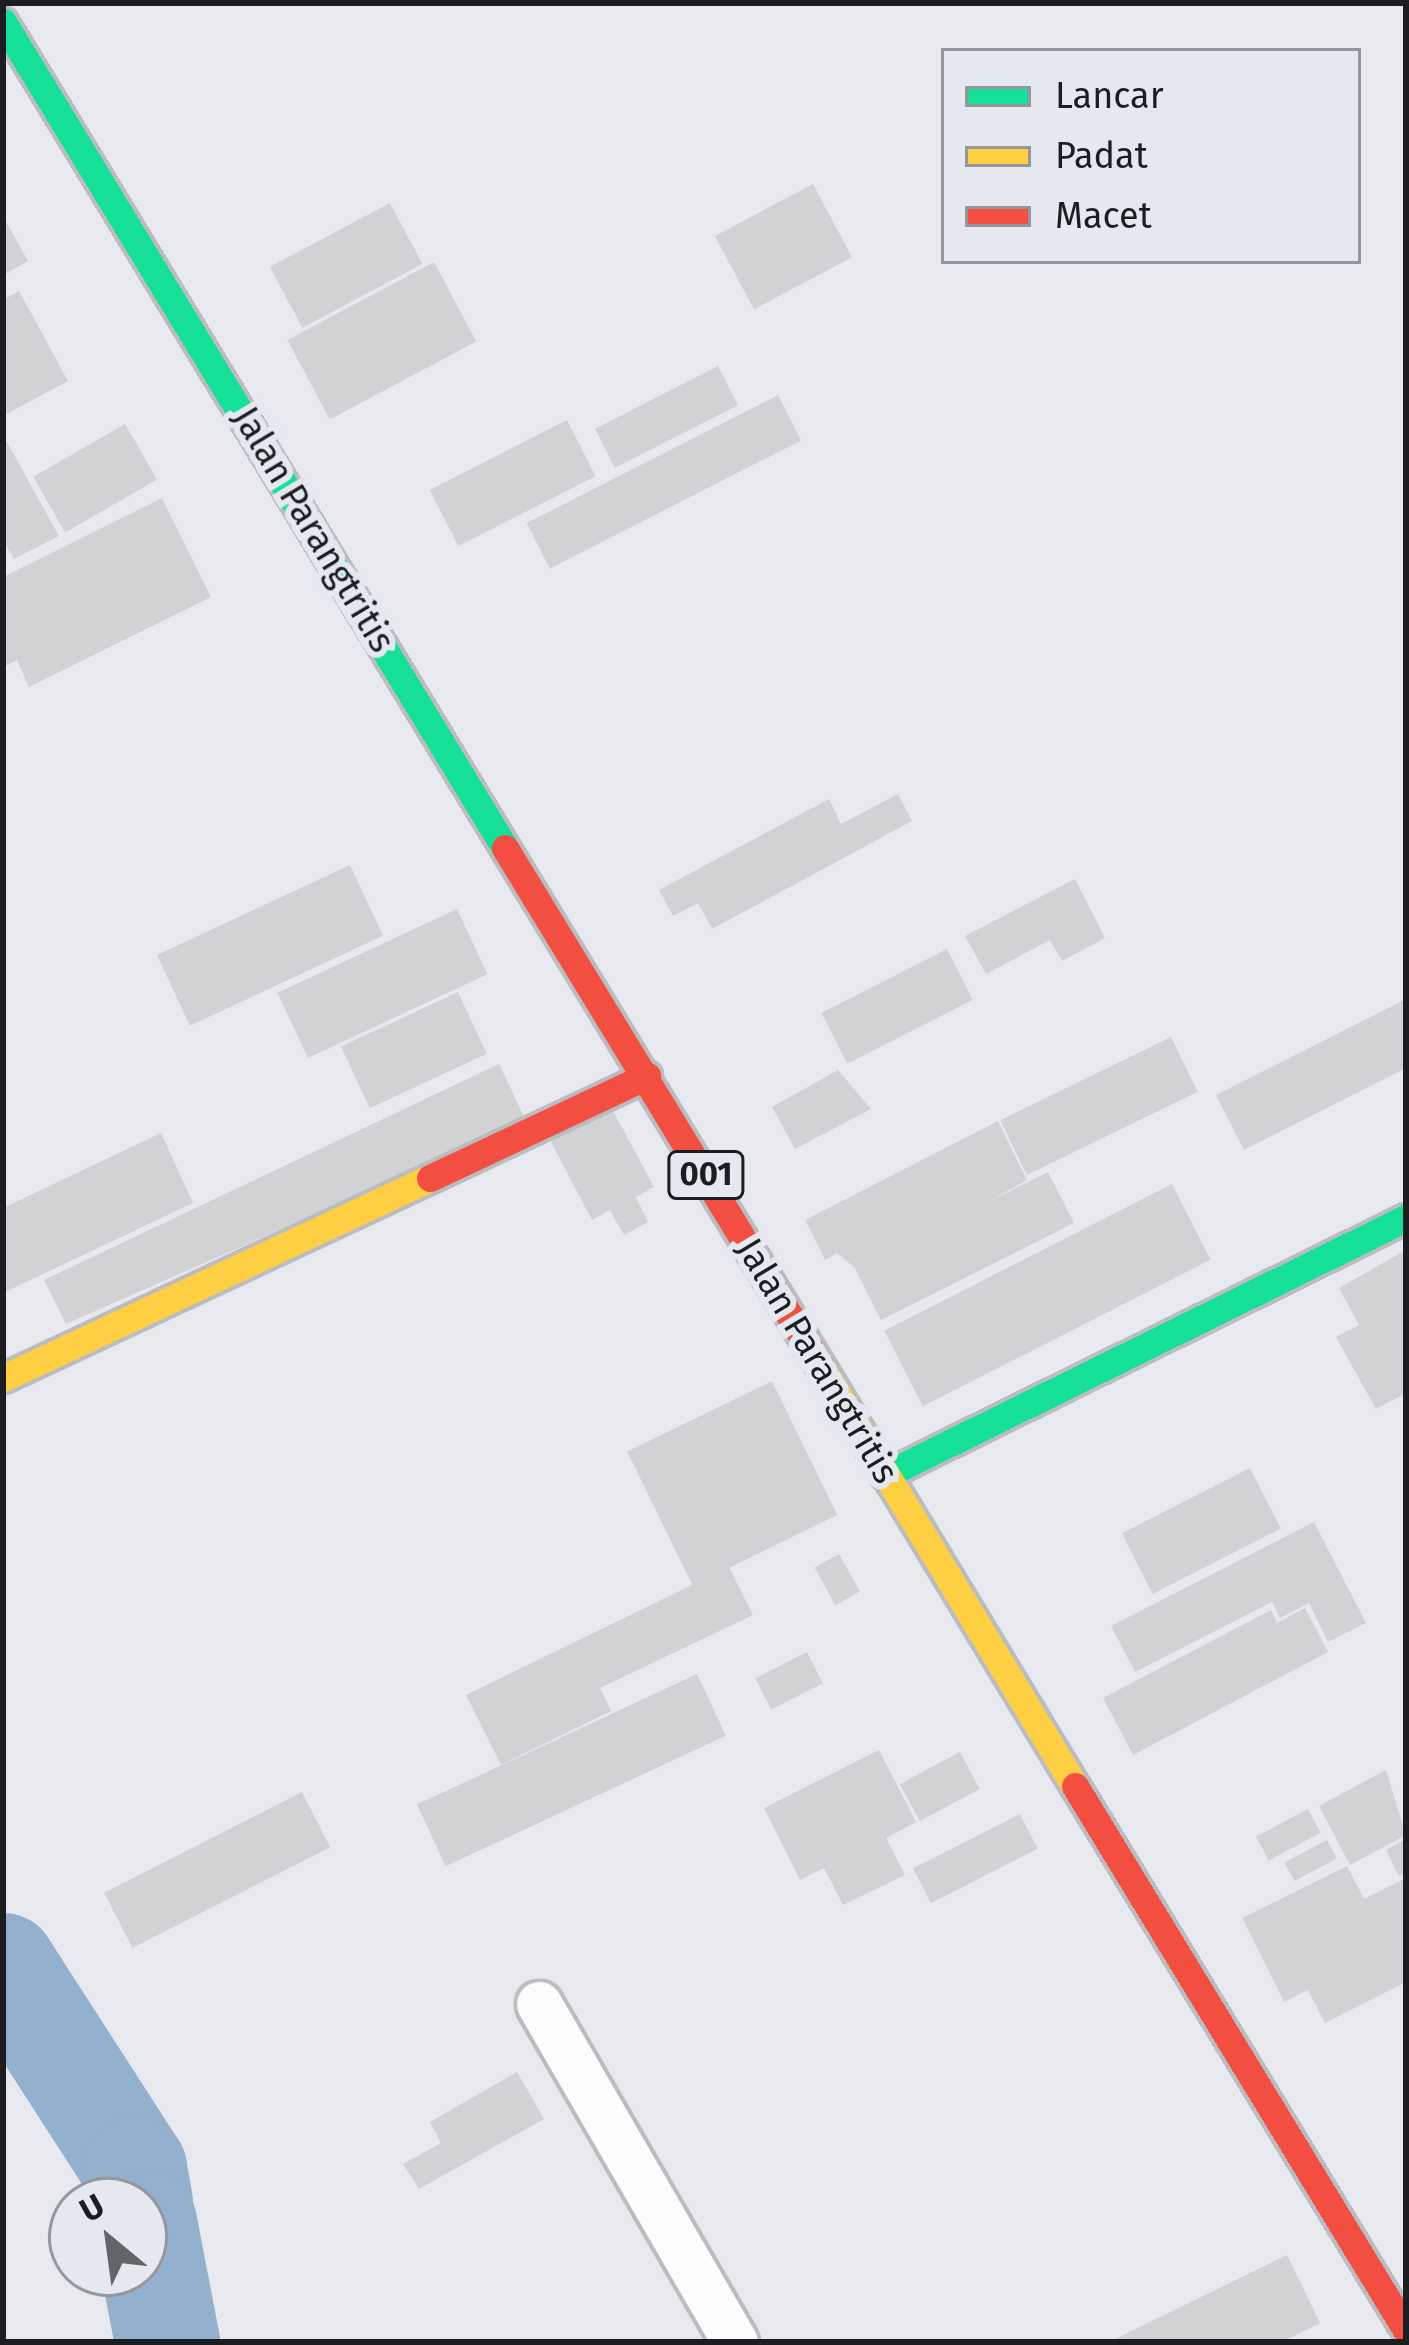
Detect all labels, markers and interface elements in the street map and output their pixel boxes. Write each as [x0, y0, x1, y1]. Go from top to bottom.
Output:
legend [941, 48, 1361, 264]
text: Lancar [1055, 74, 1164, 118]
text: Padat [1055, 134, 1148, 178]
text: Macet [1055, 194, 1152, 238]
street label: Jalan Parangtritis [223, 400, 403, 660]
road number: 001 [667, 1148, 745, 1202]
street label: Jalan Parangtritis [727, 1231, 907, 1491]
north arrow [48, 2177, 168, 2297]
text: U [73, 2185, 111, 2231]

